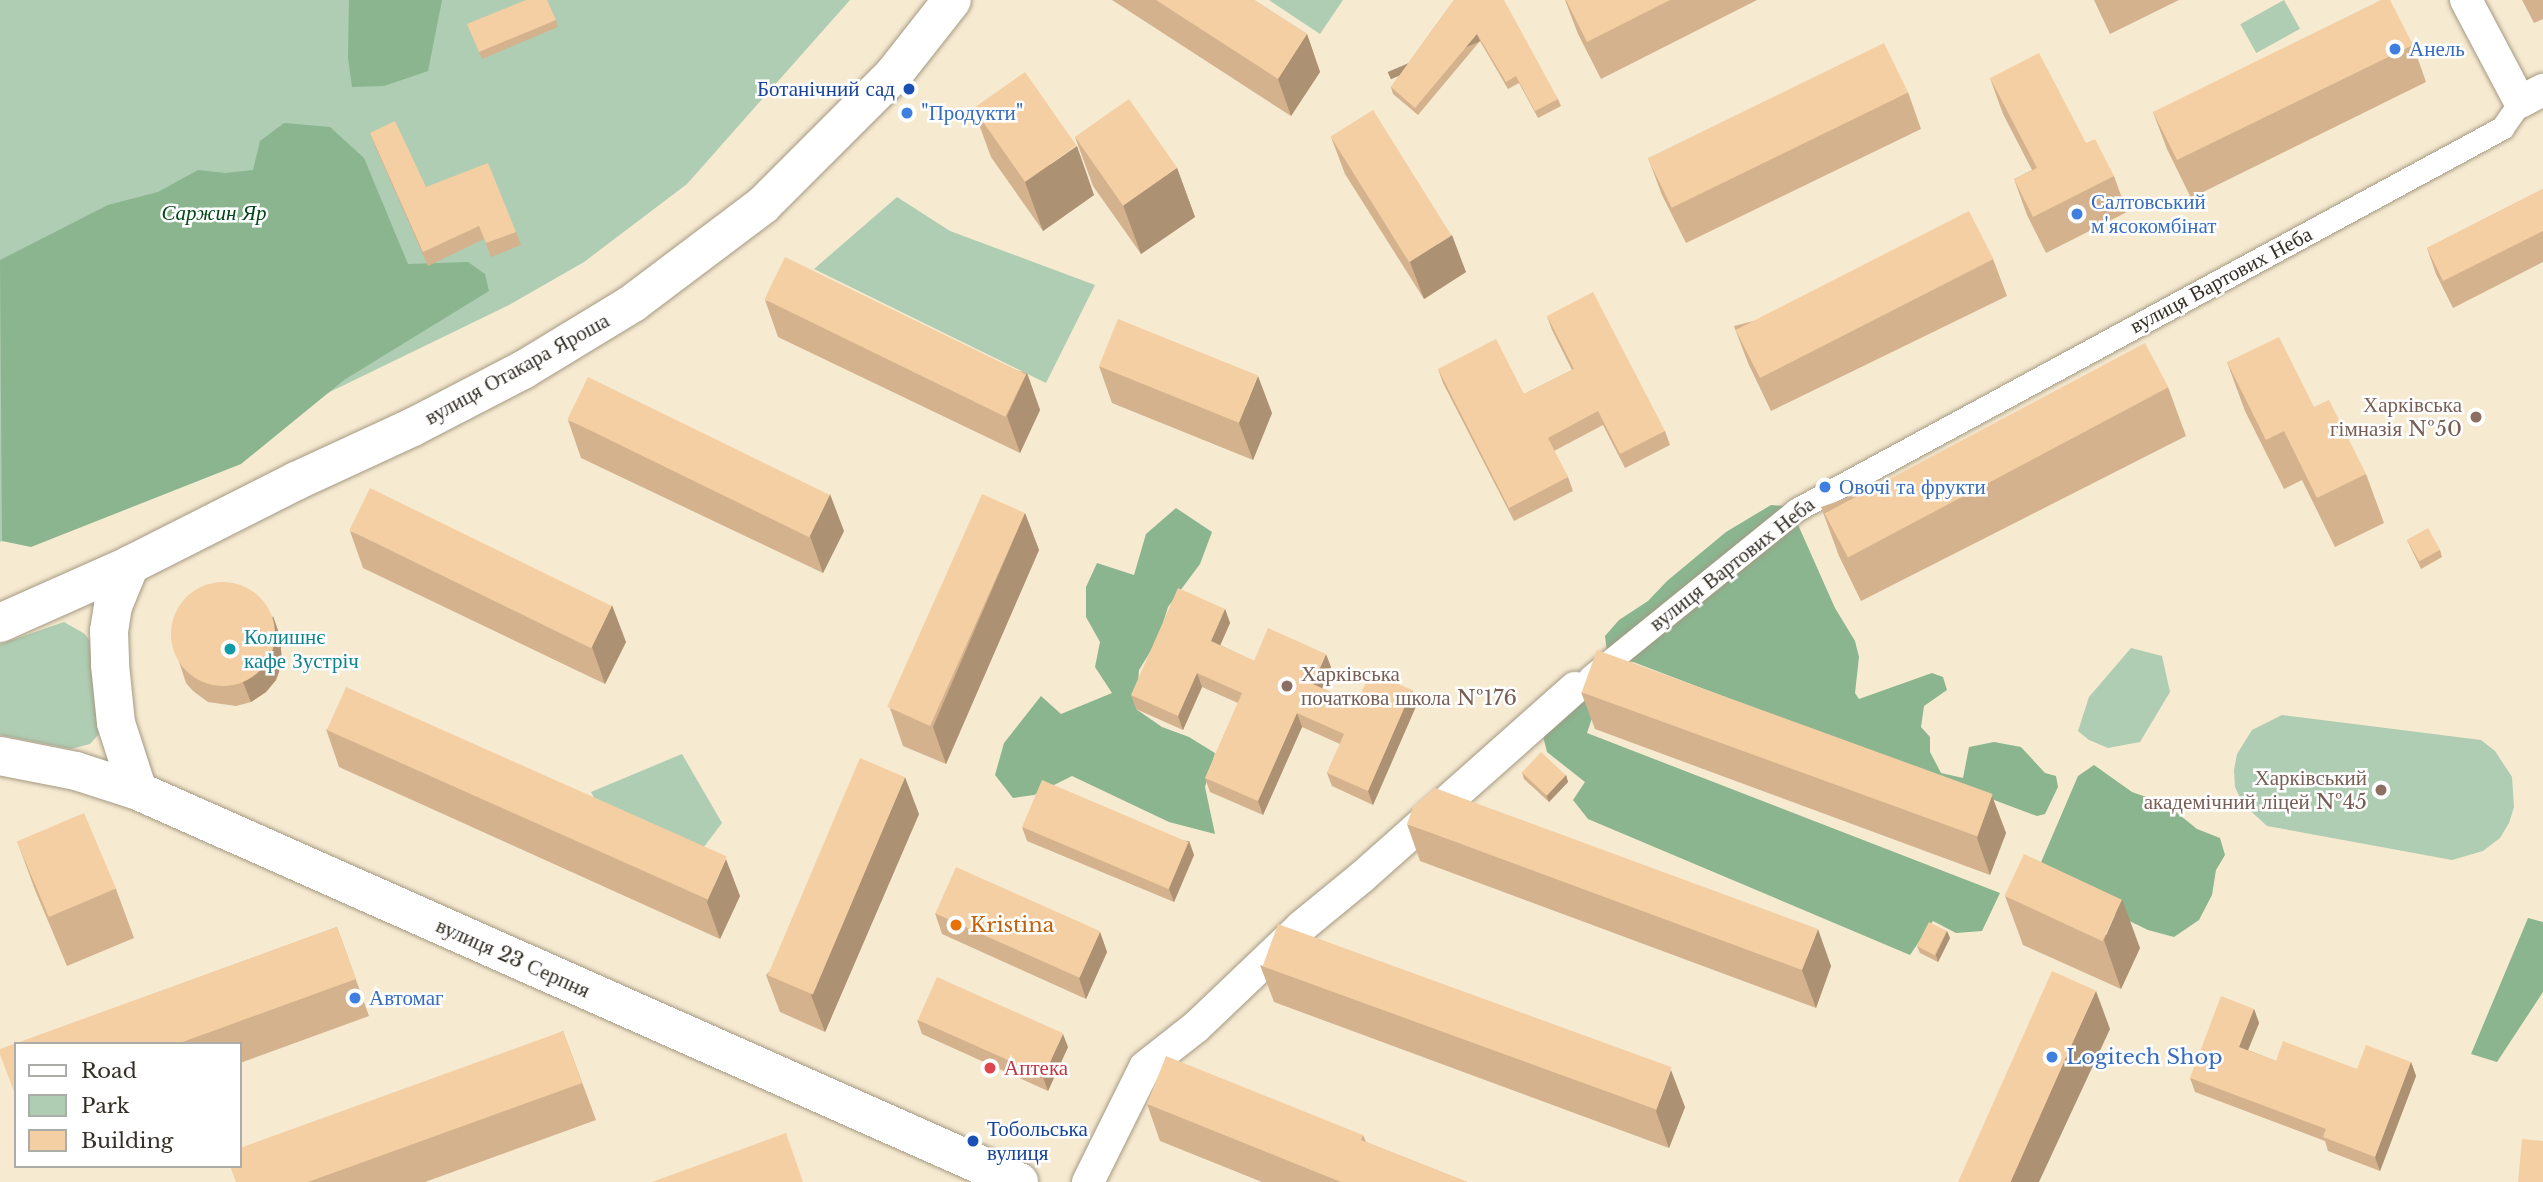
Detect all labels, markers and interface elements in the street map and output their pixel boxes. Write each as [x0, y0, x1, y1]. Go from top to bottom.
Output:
place label: Анель [2409, 36, 2465, 62]
marker: Анель [2387, 41, 2403, 57]
place label: Ботанічний сад [757, 76, 895, 102]
marker: Ботанічний сад [901, 81, 917, 97]
place label: "Продукти" [921, 100, 1024, 126]
marker: "Продукти" [899, 105, 915, 121]
place label: Салтовський м'ясокомбінат [2091, 189, 2217, 239]
park label: Саржин Яр [161, 200, 267, 226]
marker: Салтовський м'ясокомбінат [2069, 206, 2085, 222]
street label: вулиця Вартових Неба [2126, 221, 2316, 339]
street label: вулиця Отакара Яроша [420, 308, 614, 430]
place label: Харківська гімназія №50 [2330, 392, 2462, 442]
marker: Харківська гімназія №50 [2468, 409, 2484, 425]
place label: Овочі та фрукти [1839, 474, 1986, 500]
marker: Овочі та фрукти [1817, 479, 1833, 495]
street label: вулиця Вартових Неба [1644, 492, 1820, 636]
place label: Колишнє кафе Зустріч [244, 624, 359, 674]
marker: Колишнє кафе Зустріч [222, 641, 238, 657]
place label: Харківська початкова школа №176 [1301, 661, 1517, 711]
marker: Харківська початкова школа №176 [1279, 678, 1295, 694]
place label: Харківський академічний ліцей №45 [2144, 765, 2367, 815]
marker: Харківський академічний ліцей №45 [2373, 782, 2389, 798]
place label: Kristina [970, 912, 1054, 938]
street label: вулиця 23 Серпня [432, 913, 594, 1003]
marker: Kristina [948, 917, 964, 933]
place label: Автомаг [369, 985, 444, 1011]
marker: Автомаг [347, 990, 363, 1006]
legend [14, 1042, 242, 1168]
place label: Logitech Shop [2066, 1044, 2222, 1070]
marker: Logitech Shop [2044, 1049, 2060, 1065]
place label: Аптека [1004, 1055, 1068, 1081]
text: Road [81, 1058, 137, 1084]
marker: Аптека [982, 1060, 998, 1076]
text: Park [81, 1093, 130, 1119]
place label: Тобольська вулиця [987, 1116, 1088, 1166]
text: Building [81, 1128, 173, 1154]
marker: Тобольська вулиця [965, 1133, 981, 1149]

